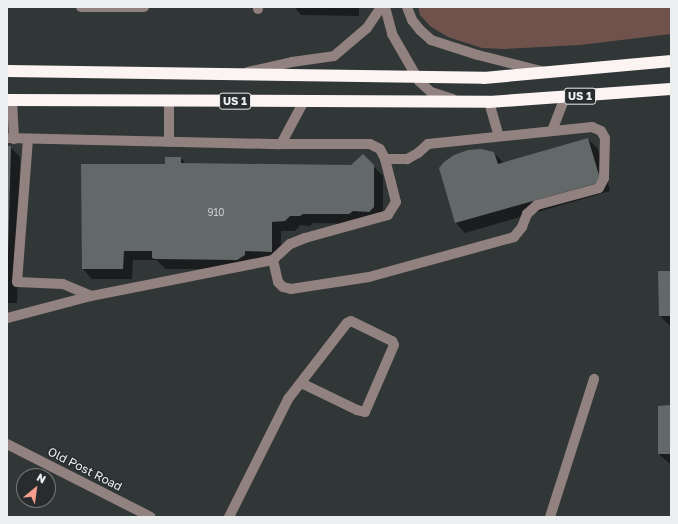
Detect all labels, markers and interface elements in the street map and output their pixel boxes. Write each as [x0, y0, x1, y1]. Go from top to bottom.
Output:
road number: US 1 [564, 87, 596, 105]
road number: US 1 [219, 92, 251, 110]
house number: 910 [207, 207, 225, 219]
street label: Old Post Road [45, 444, 125, 494]
north arrow [16, 468, 56, 508]
text: N [35, 470, 48, 486]

